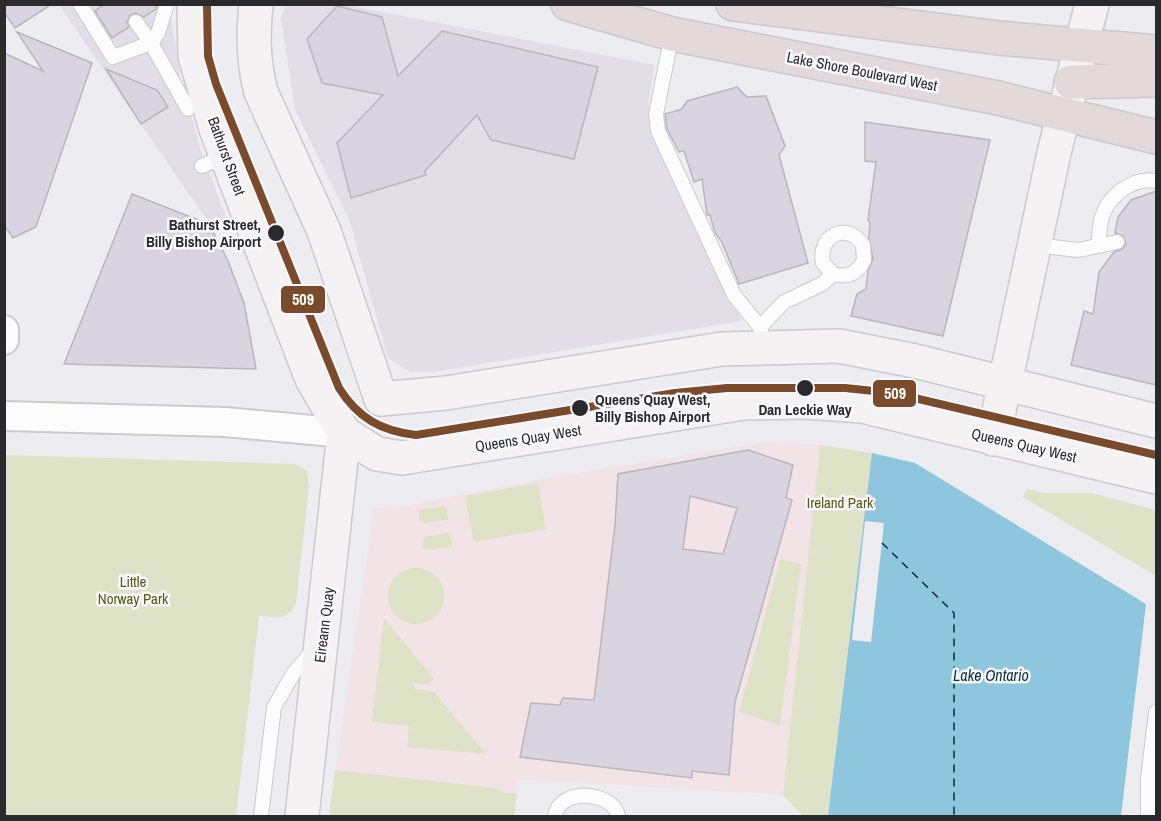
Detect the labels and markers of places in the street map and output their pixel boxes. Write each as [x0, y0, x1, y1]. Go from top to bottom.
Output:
place label: Bathurst Street, Billy Bishop Airport [146, 214, 261, 252]
marker: Bathurst Street, Billy Bishop Airport [266, 223, 286, 243]
marker: Dan Leckie Way [795, 378, 815, 398]
place label: Queens Quay West, Billy Bishop Airport [595, 389, 710, 427]
marker: Queens Quay West, Billy Bishop Airport [570, 398, 590, 418]
place label: Dan Leckie Way [758, 399, 852, 420]

